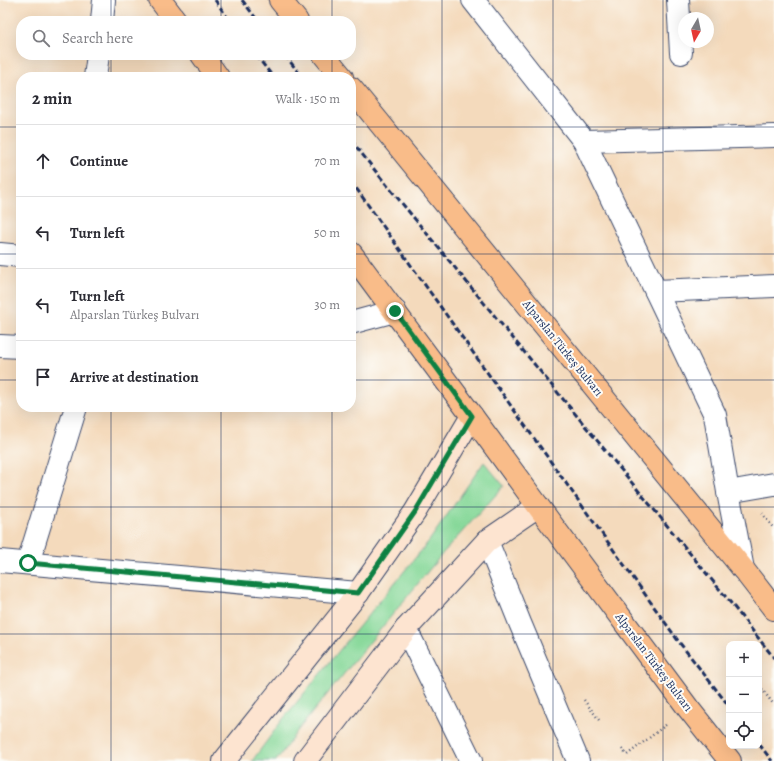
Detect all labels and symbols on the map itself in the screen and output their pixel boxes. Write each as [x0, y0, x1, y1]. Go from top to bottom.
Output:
north arrow [678, 12, 714, 48]
street label: Alparslan Türkeş Bulvarı [519, 296, 607, 399]
route end [386, 302, 404, 320]
route start [19, 554, 37, 572]
street label: Alparslan Türkeş Bulvarı [611, 609, 696, 714]

